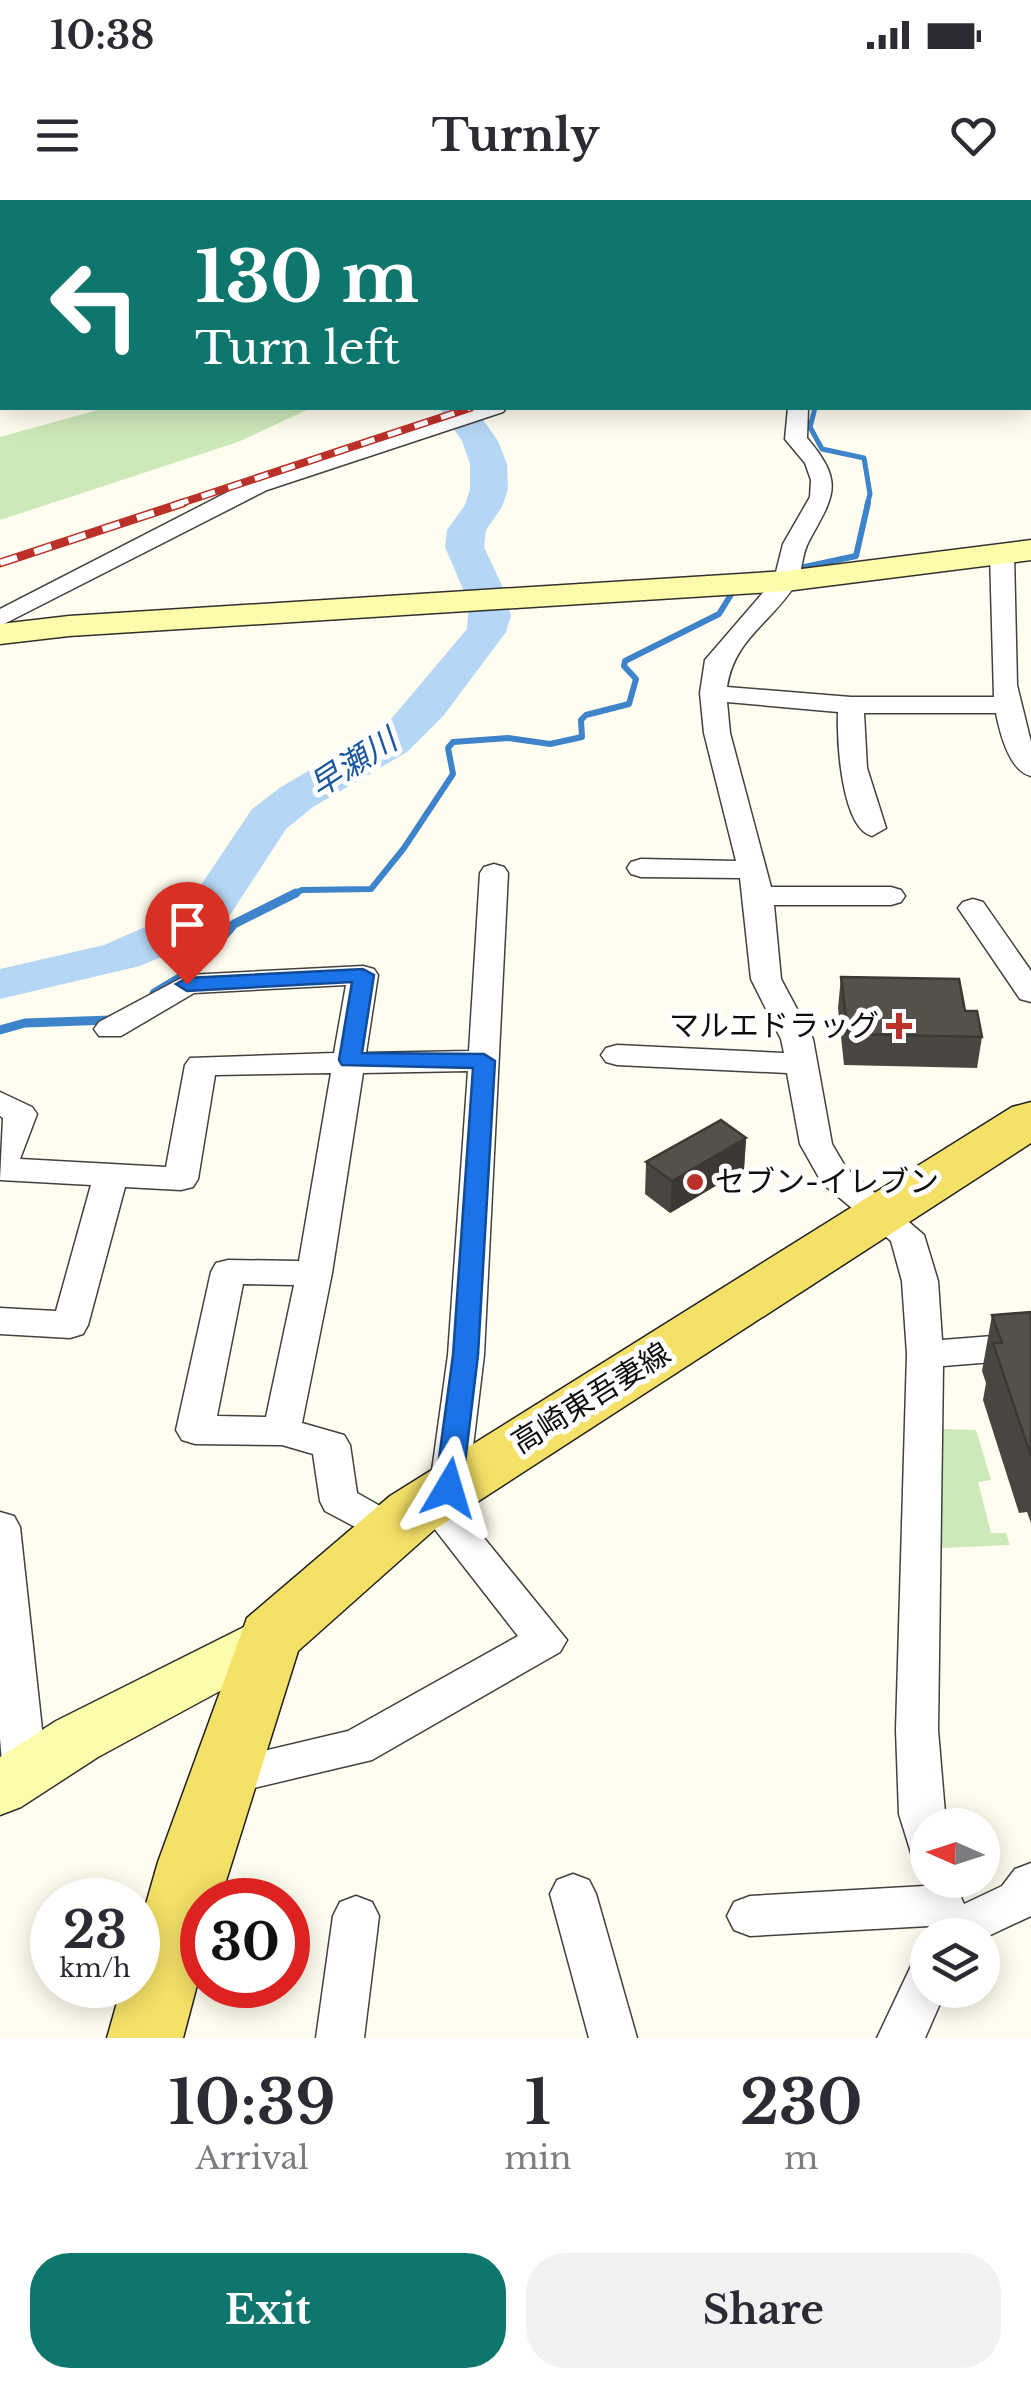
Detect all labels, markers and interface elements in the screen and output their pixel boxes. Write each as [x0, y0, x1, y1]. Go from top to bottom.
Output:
text: 10:38 [50, 12, 154, 59]
text: Turnly [432, 107, 599, 163]
icon: menu [30, 108, 85, 163]
icon: heart [946, 108, 1001, 163]
text: 130 m [195, 234, 419, 321]
icon: left [30, 240, 160, 370]
text: Turn left [195, 320, 400, 376]
water label: 早瀬川 [302, 718, 407, 806]
pin [145, 882, 230, 985]
icon: arrive [160, 897, 215, 952]
place label: マルエドラッグ [669, 1007, 879, 1044]
marker: マルエドラッグ [888, 1015, 910, 1037]
place label: セブン-イレブン [715, 1163, 939, 1200]
marker: セブン-イレブン [684, 1171, 706, 1193]
street label: 高崎東吾妻線 [505, 1334, 677, 1461]
position arrow [397, 1436, 501, 1540]
north arrow [910, 1808, 1000, 1898]
map controls [910, 1808, 1000, 2008]
speed limit sign: 30 [180, 1878, 310, 2008]
text: 23 [63, 1899, 127, 1962]
button: layers [910, 1918, 1000, 2008]
text: km/h [60, 1953, 130, 1984]
text: 10:39 [168, 2066, 336, 2140]
text: 1 [525, 2066, 551, 2140]
text: 230 [740, 2066, 863, 2140]
text: Arrival [195, 2138, 309, 2178]
text: min [504, 2138, 571, 2178]
text: m [784, 2138, 818, 2178]
button: Exit [30, 2253, 506, 2368]
button: Share [526, 2253, 1001, 2368]

